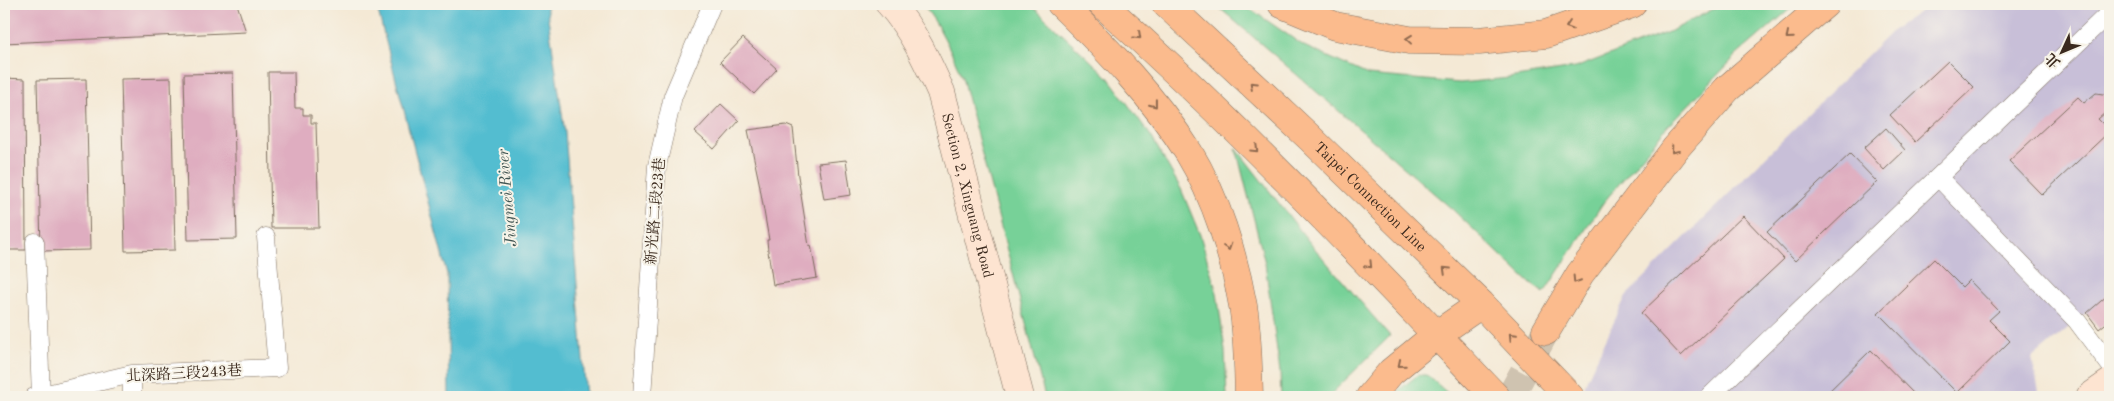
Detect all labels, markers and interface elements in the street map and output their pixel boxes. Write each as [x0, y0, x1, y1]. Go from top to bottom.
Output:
one-way arrow [1566, 20, 1574, 30]
north arrow [2036, 28, 2086, 78]
one-way arrow [1132, 30, 1141, 39]
one-way arrow [1785, 30, 1794, 39]
one-way arrow [1404, 34, 1412, 45]
text: 北 [2043, 50, 2063, 71]
one-way arrow [1250, 82, 1259, 91]
one-way arrow [1148, 98, 1157, 107]
street label: Section 2, Xinguang Road [938, 112, 995, 280]
street label: Taipei Connection Line [1310, 140, 1428, 255]
one-way arrow [1250, 143, 1259, 152]
one-way arrow [1671, 144, 1679, 153]
water label: Jingmei River [496, 147, 520, 247]
street label: 新光路二段23巷 [642, 157, 669, 265]
one-way arrow [1222, 242, 1232, 250]
one-way arrow [1363, 259, 1372, 268]
one-way arrow [1443, 267, 1452, 276]
one-way arrow [1573, 275, 1583, 284]
one-way arrow [1509, 333, 1518, 342]
one-way arrow [1398, 358, 1407, 366]
street label: 北深路三段243巷 [126, 362, 242, 385]

